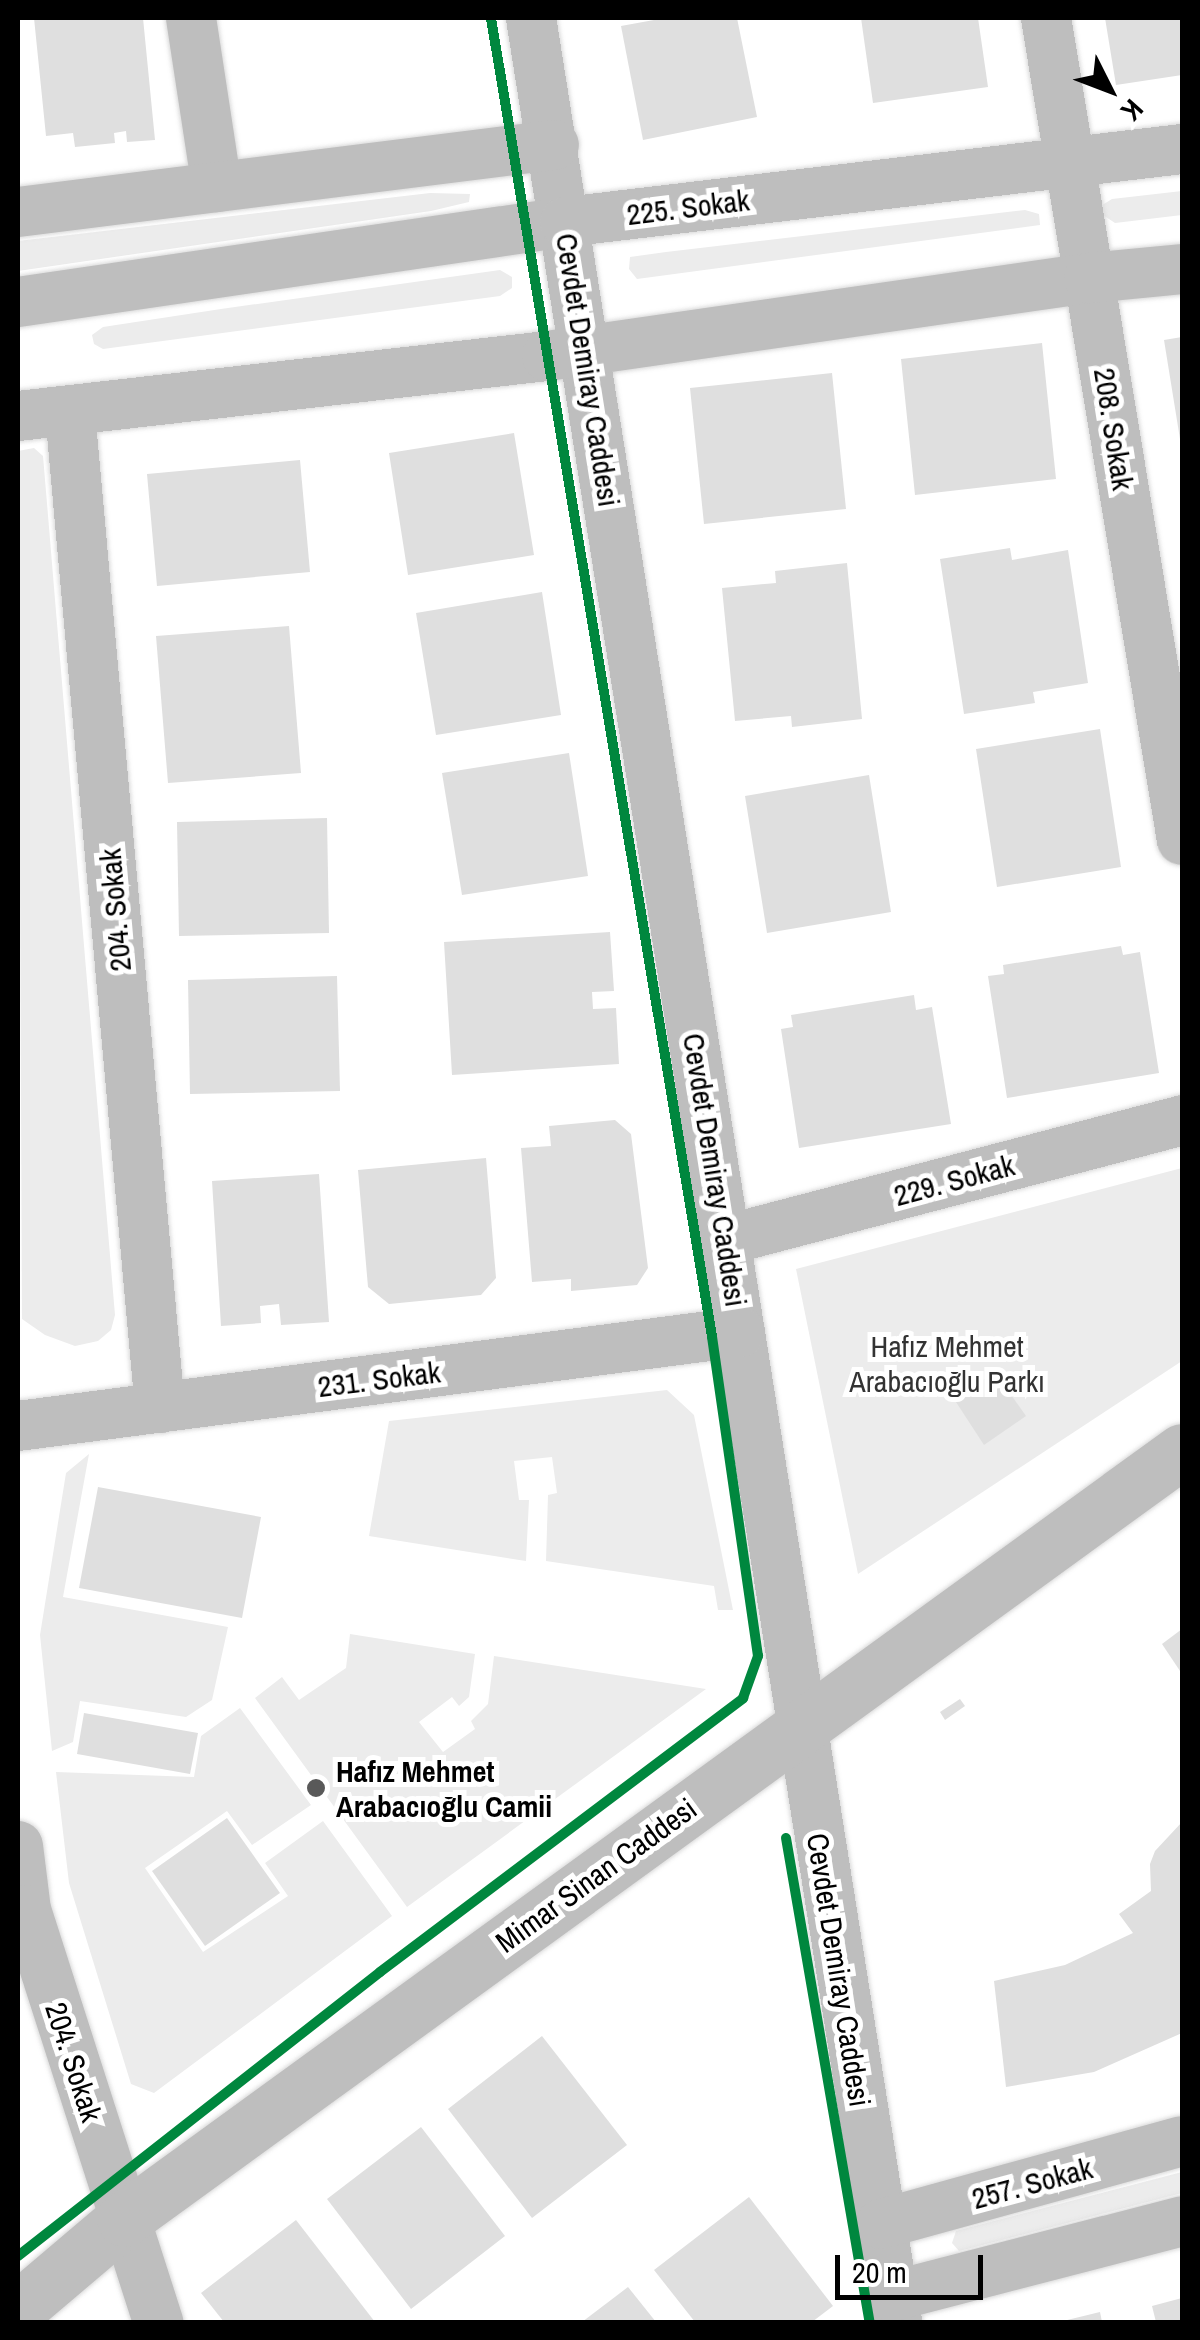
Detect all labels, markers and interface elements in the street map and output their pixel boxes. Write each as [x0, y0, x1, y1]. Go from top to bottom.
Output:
north arrow [1060, 40, 1160, 140]
text: K [1113, 91, 1152, 129]
street label: 225. Sokak [625, 182, 751, 232]
street label: Cevdet Demiray Caddesi [549, 231, 627, 509]
street label: 208. Sokak [1087, 365, 1141, 493]
street label: 204. Sokak [92, 847, 138, 973]
street label: Cevdet Demiray Caddesi [676, 1031, 754, 1309]
street label: 229. Sokak [890, 1147, 1018, 1213]
park label: Hafız Mehmet Arabacıoğlu Parkı [849, 1328, 1045, 1398]
street label: 231. Sokak [316, 1354, 442, 1404]
place label: Hafız Mehmet Arabacıoğlu Camii [336, 1753, 552, 1824]
marker: Hafız Mehmet Arabacıoğlu Camii [305, 1777, 327, 1799]
street label: Mimar Sinan Caddesi [489, 1790, 703, 1960]
street label: Cevdet Demiray Caddesi [800, 1831, 878, 2109]
street label: 204. Sokak [38, 1998, 110, 2126]
street label: 257. Sokak [968, 2150, 1096, 2216]
scale bar [840, 2235, 988, 2297]
text: 20 m [852, 2252, 907, 2292]

